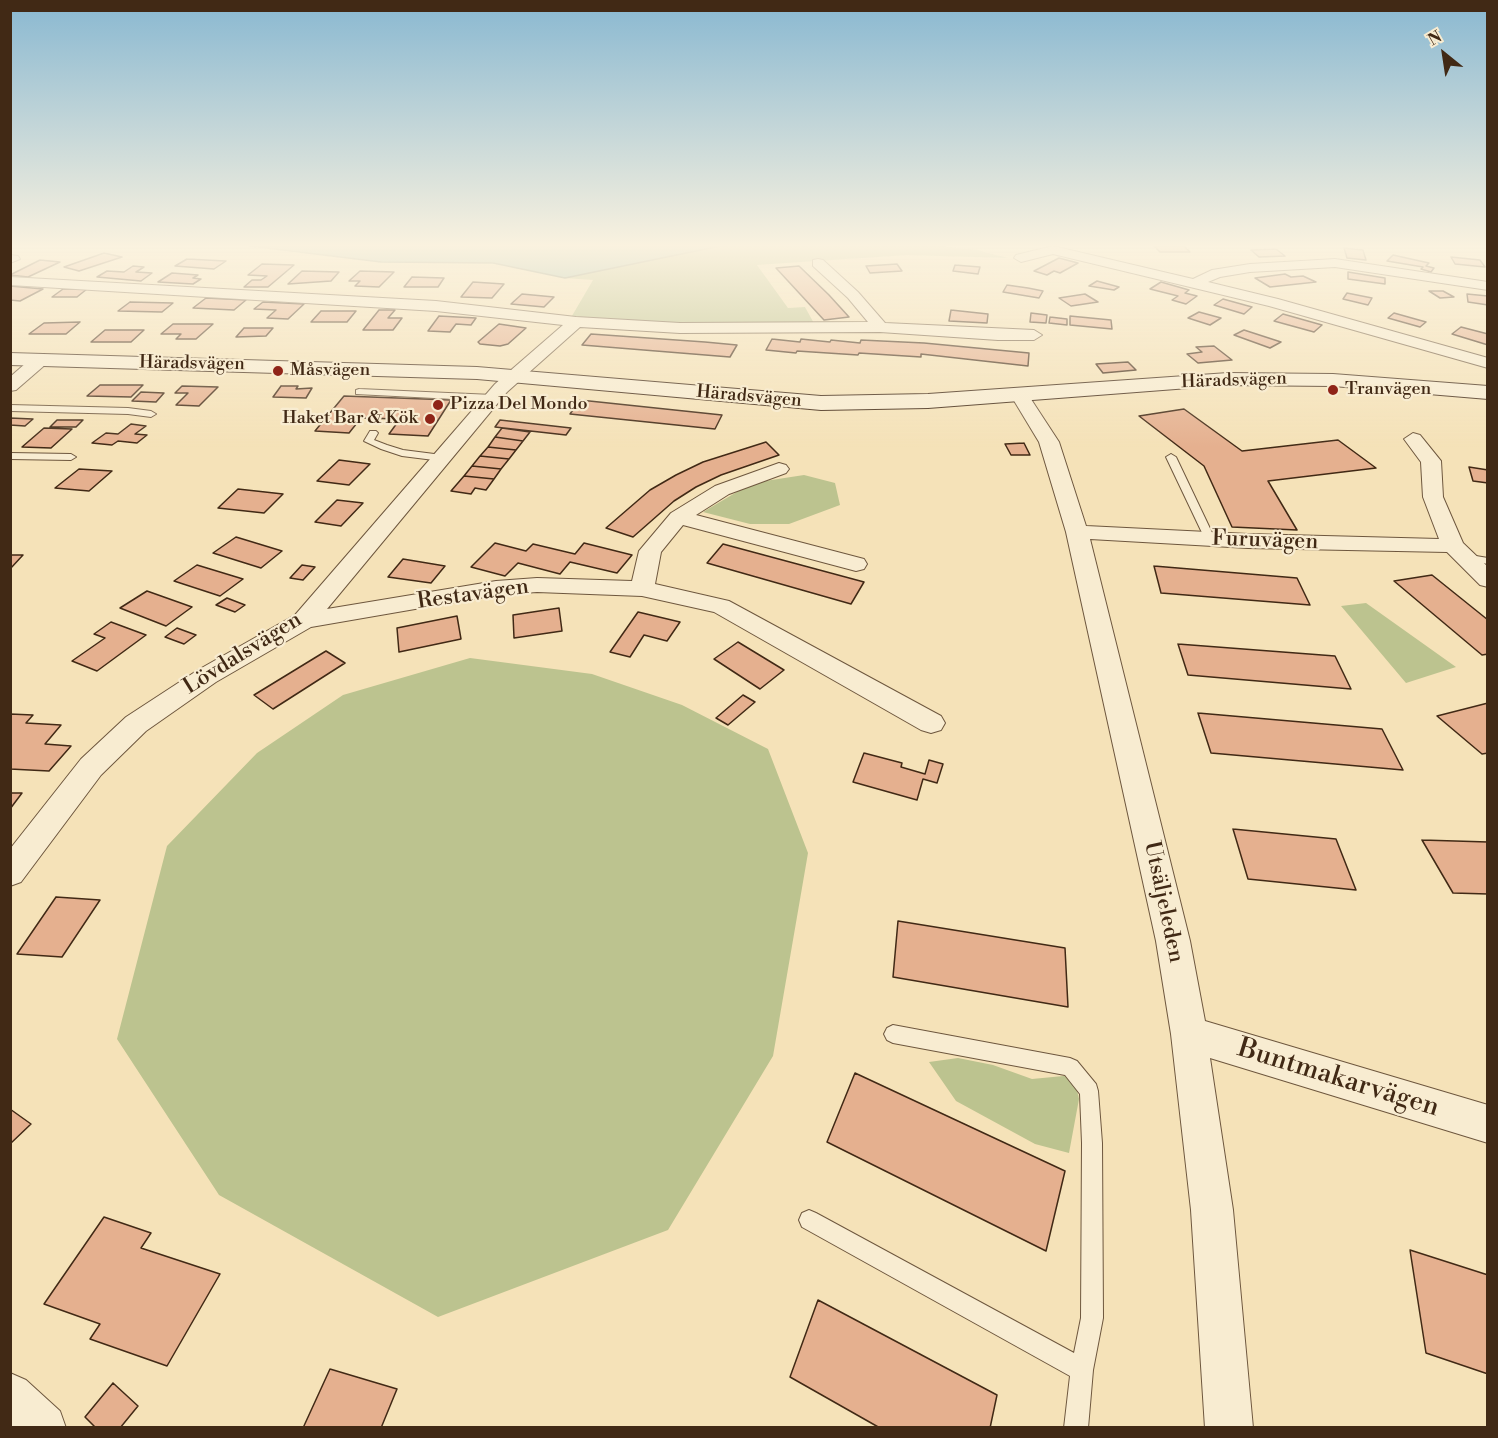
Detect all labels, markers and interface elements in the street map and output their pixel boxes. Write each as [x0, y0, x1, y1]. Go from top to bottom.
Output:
north arrow [1414, 24, 1474, 84]
text: N [1425, 27, 1445, 50]
street label: Häradsvägen [139, 352, 245, 376]
place label: Måsvägen [290, 360, 370, 382]
marker: Måsvägen [271, 364, 285, 378]
street label: Häradsvägen [1181, 368, 1287, 394]
place label: Tranvägen [1345, 379, 1431, 401]
street label: Häradsvägen [695, 382, 803, 412]
marker: Tranvägen [1326, 383, 1340, 397]
place label: Pizza Del Mondo [450, 394, 588, 416]
marker: Pizza Del Mondo [431, 398, 445, 412]
place label: Haket Bar & Kök [282, 408, 418, 430]
marker: Haket Bar & Kök [423, 412, 437, 426]
street label: Furuvägen [1211, 526, 1319, 556]
street label: Restavägen [416, 574, 530, 616]
street label: Lövdalsvägen [179, 607, 307, 701]
street label: Utsäljeleden [1137, 839, 1189, 965]
street label: Buntmakarvägen [1233, 1033, 1443, 1125]

